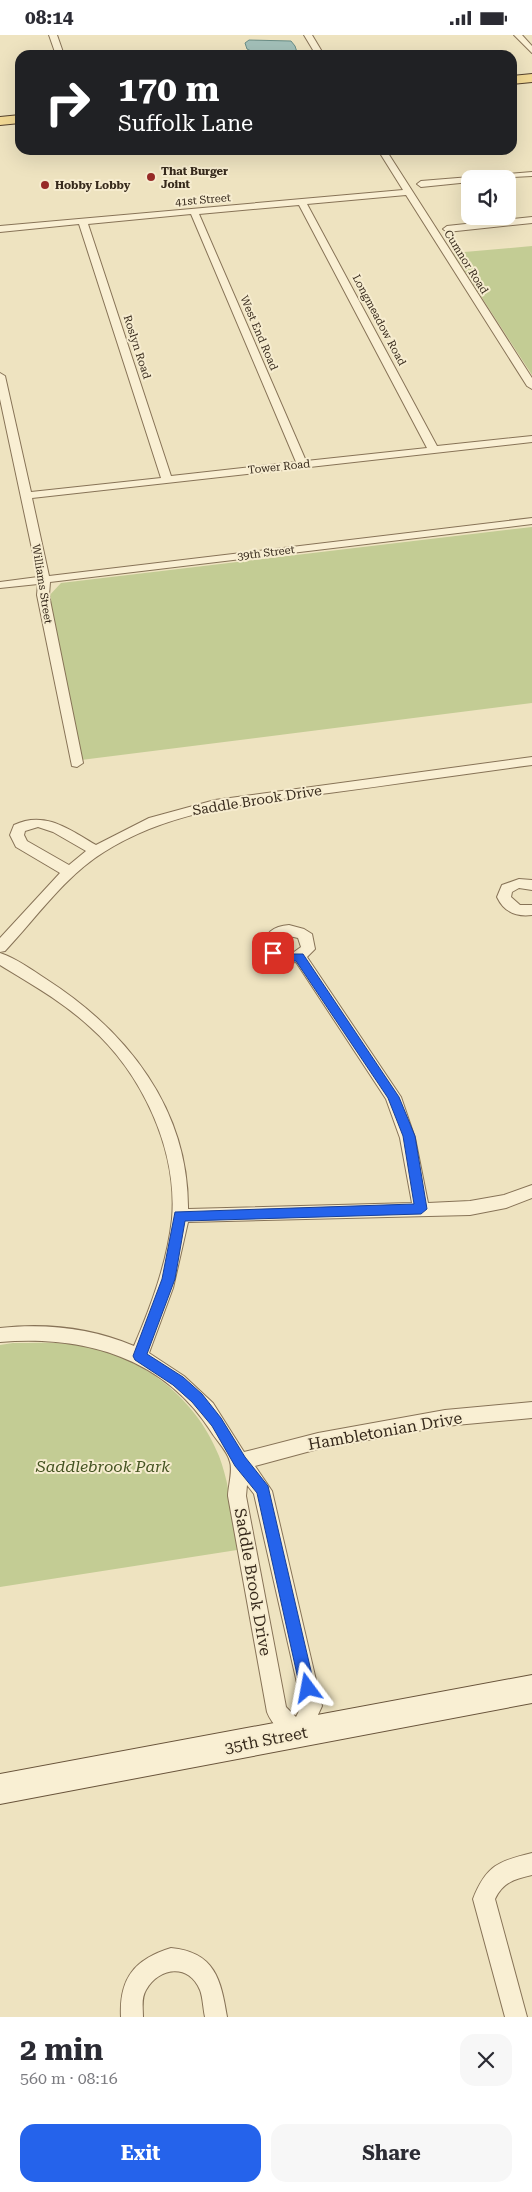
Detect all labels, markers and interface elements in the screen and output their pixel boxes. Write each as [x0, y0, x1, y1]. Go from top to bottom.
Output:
text: 08:14 [25, 6, 74, 29]
text: 170 m [118, 69, 219, 110]
icon: right [35, 70, 100, 135]
text: Suffolk Lane [118, 111, 253, 136]
place label: That Burger Joint [161, 165, 228, 191]
map controls [461, 170, 516, 225]
button: sound [461, 170, 516, 225]
marker: That Burger Joint [145, 171, 157, 183]
marker: Hobby Lobby [39, 179, 51, 191]
place label: Hobby Lobby [55, 179, 131, 192]
street label: 41st Street [175, 191, 231, 209]
street label: Cumnor Road [441, 228, 491, 296]
street label: Longmeadow Road [349, 272, 409, 368]
street label: West End Road [237, 294, 281, 372]
street label: Roslyn Road [121, 313, 153, 381]
street label: Tower Road [247, 457, 311, 477]
street label: Williams Street [29, 543, 55, 625]
street label: 39th Street [236, 543, 296, 563]
street label: Saddle Brook Drive [191, 782, 323, 818]
pin [252, 932, 294, 974]
icon: arrive [259, 939, 287, 967]
street label: Hambletonian Drive [306, 1408, 464, 1454]
park label: Saddlebrook Park [35, 1457, 170, 1476]
street label: Saddle Brook Drive [231, 1507, 275, 1658]
position arrow [281, 1661, 333, 1713]
street label: 35th Street [223, 1723, 309, 1757]
text: 2 min [20, 2032, 103, 2067]
button: close [460, 2034, 512, 2086]
text: 560 m · 08:16 [20, 2069, 118, 2088]
button: Exit [20, 2124, 261, 2182]
button: Share [271, 2124, 512, 2182]

